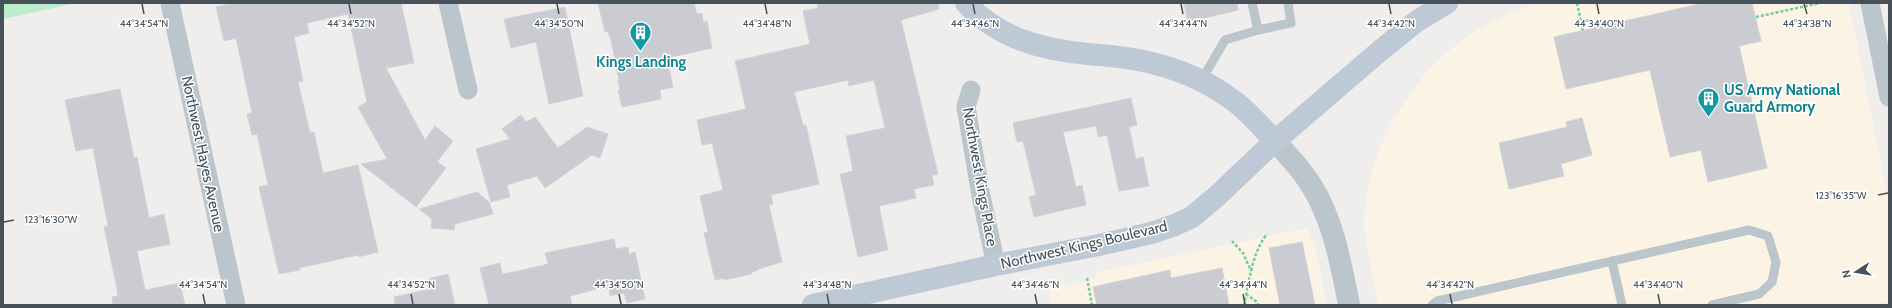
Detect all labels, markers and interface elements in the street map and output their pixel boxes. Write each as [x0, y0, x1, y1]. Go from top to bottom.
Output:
text: 44°34'54"N [120, 17, 168, 30]
text: 44°34'52"N [327, 17, 375, 30]
text: 44°34'50"N [534, 17, 584, 30]
text: 44°34'48"N [742, 17, 792, 30]
text: 44°34'46"N [951, 17, 999, 30]
text: 44°34'44"N [1159, 17, 1207, 30]
text: 44°34'42"N [1367, 17, 1415, 30]
text: 44°34'40"N [1574, 17, 1624, 30]
text: 44°34'38"N [1783, 17, 1831, 30]
building icon: Kings Landing [628, 20, 654, 53]
place label: Kings Landing [596, 53, 687, 71]
street label: Northwest Hayes Avenue [178, 74, 228, 234]
place label: US Army National Guard Armory [1724, 81, 1840, 116]
building icon: US Army National Guard Armory [1696, 86, 1722, 119]
street label: Northwest Kings Place [959, 106, 1001, 248]
text: 123°16'35"W [1816, 189, 1867, 202]
text: 123°16'30"W [25, 213, 78, 226]
street label: Northwest Kings Boulevard [999, 217, 1169, 273]
north arrow [1836, 252, 1876, 292]
text: N [1839, 269, 1854, 279]
text: 44°34'54"N [179, 278, 227, 291]
text: 44°34'52"N [387, 278, 435, 291]
text: 44°34'50"N [594, 278, 644, 291]
text: 44°34'48"N [802, 278, 852, 291]
text: 44°34'46"N [1011, 278, 1059, 291]
text: 44°34'44"N [1219, 278, 1267, 291]
text: 44°34'42"N [1426, 278, 1474, 291]
text: 44°34'40"N [1633, 278, 1683, 291]

